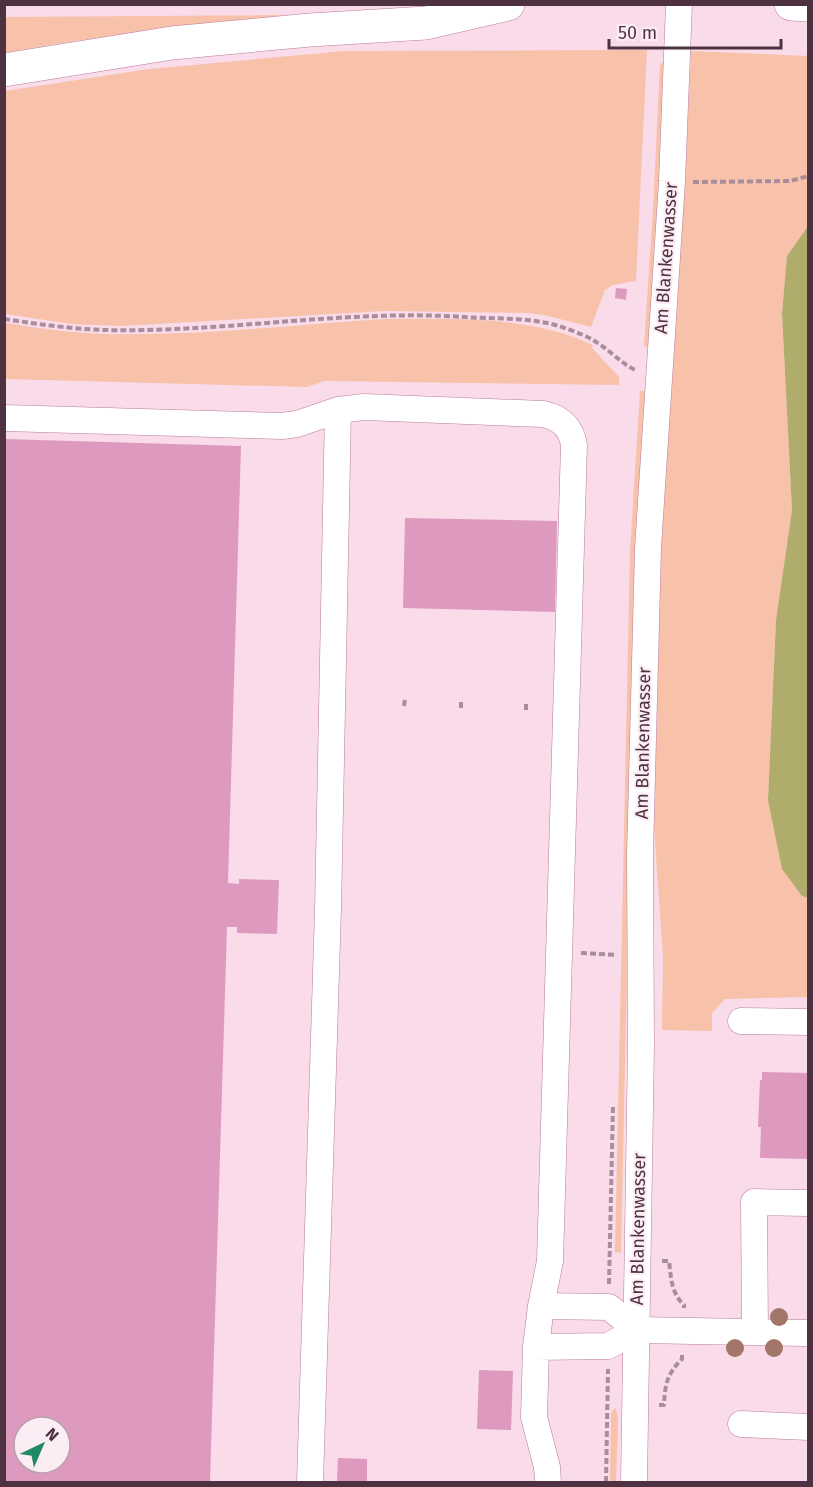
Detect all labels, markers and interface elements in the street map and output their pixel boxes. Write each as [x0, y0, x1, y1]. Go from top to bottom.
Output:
scale bar [609, 12, 782, 50]
text: 50 m [618, 22, 657, 44]
street label: Am Blankenwasser [650, 181, 682, 335]
street label: Am Blankenwasser [631, 667, 655, 819]
street label: Am Blankenwasser [626, 1153, 650, 1305]
north arrow [12, 1415, 72, 1475]
text: N [42, 1424, 62, 1445]

